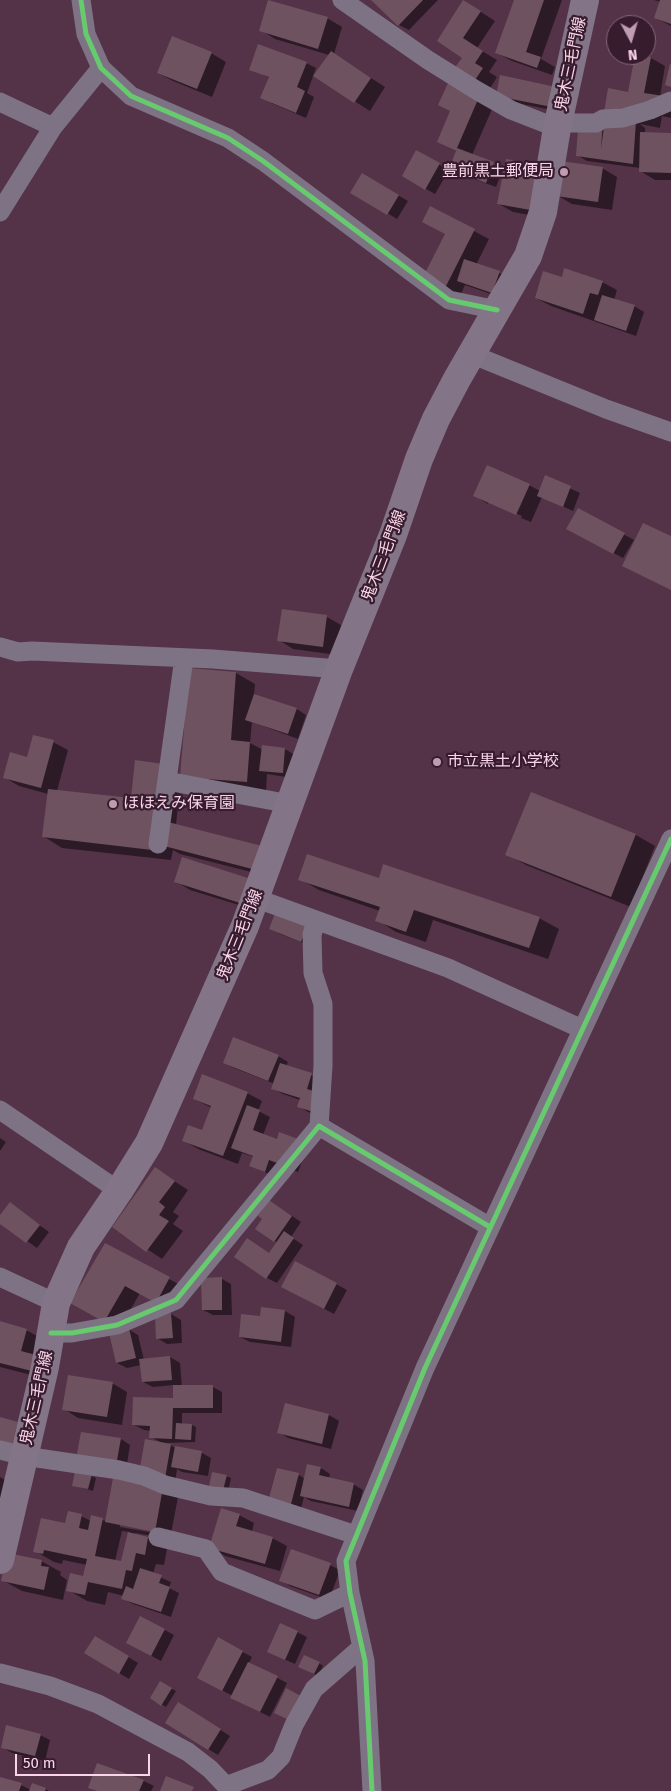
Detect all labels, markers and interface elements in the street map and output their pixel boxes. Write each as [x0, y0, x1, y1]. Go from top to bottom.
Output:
street label: 鬼木三毛門線 [552, 15, 590, 113]
north arrow [606, 15, 656, 65]
text: N [627, 45, 638, 63]
place label: 豊前黒土郵便局 [442, 162, 554, 182]
marker: 豊前黒土郵便局 [558, 166, 570, 178]
street label: 鬼木三毛門線 [358, 508, 410, 604]
place label: 市立黒土小学校 [447, 752, 559, 772]
marker: 市立黒土小学校 [431, 756, 443, 768]
place label: ほほえみ保育園 [123, 794, 235, 814]
marker: ほほえみ保育園 [107, 798, 119, 810]
street label: 鬼木三毛門線 [213, 887, 267, 983]
street label: 鬼木三毛門線 [17, 1349, 57, 1447]
scale bar [18, 1744, 152, 1776]
text: 50 m [23, 1754, 56, 1772]

